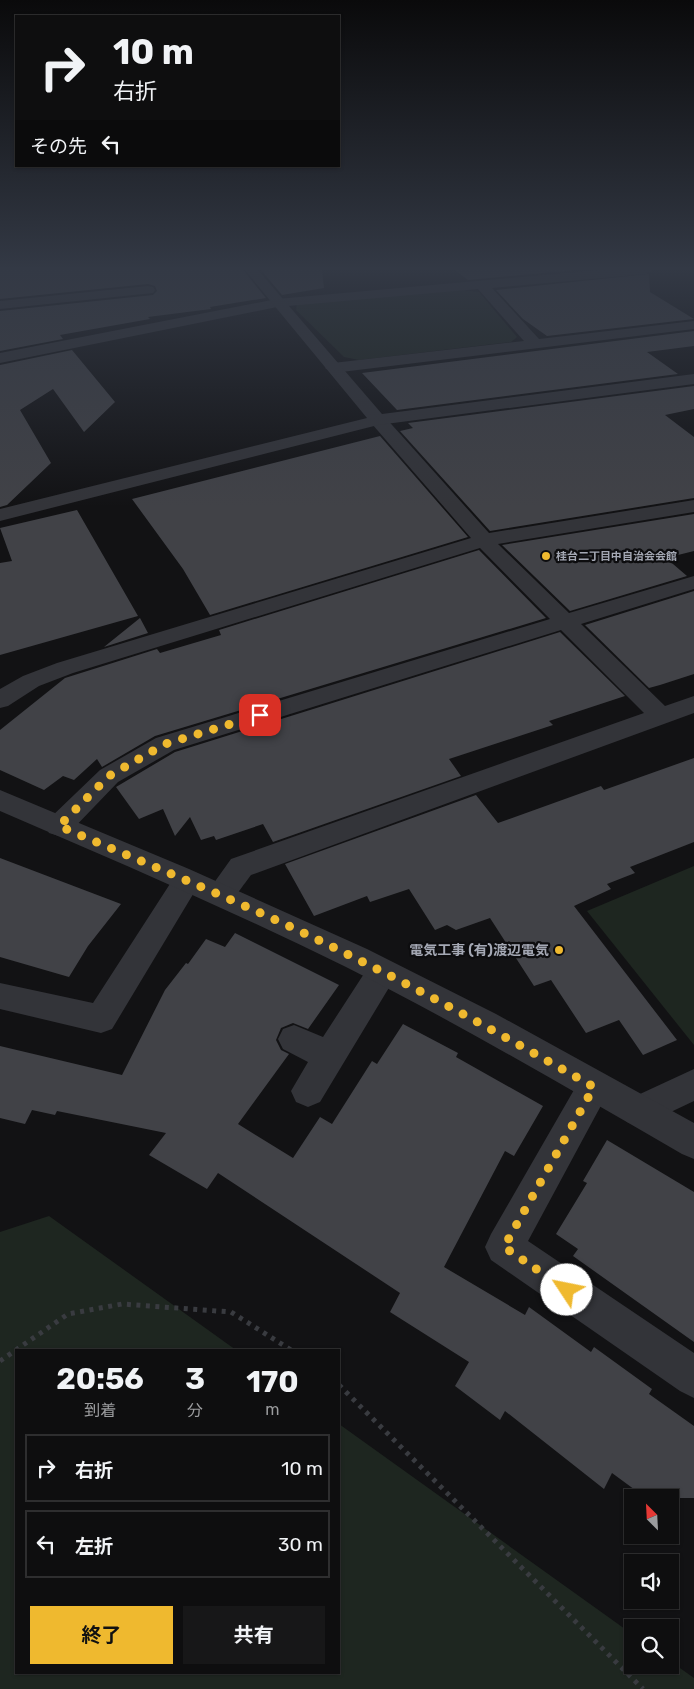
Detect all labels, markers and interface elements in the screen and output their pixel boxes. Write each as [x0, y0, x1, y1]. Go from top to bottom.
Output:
text: 10 m [113, 31, 194, 73]
icon: right [30, 35, 95, 100]
text: 右折 [113, 78, 157, 105]
icon: left [97, 130, 125, 158]
text: その先 [30, 135, 87, 158]
marker: 桂台二丁目中自治会会館 [540, 550, 552, 562]
place label: 桂台二丁目中自治会会館 [556, 550, 677, 563]
pin [239, 694, 281, 736]
icon: arrive [246, 701, 274, 729]
place label: 電気工事 (有)渡辺電気 [409, 942, 549, 959]
marker: 電気工事 (有)渡辺電気 [553, 944, 565, 956]
position arrow [540, 1263, 592, 1315]
text: 20:56 [56, 1361, 144, 1397]
text: 3 [185, 1361, 205, 1397]
text: 170 [246, 1364, 299, 1400]
text: m [265, 1400, 280, 1419]
text: 到着 [84, 1401, 116, 1420]
text: 分 [187, 1401, 203, 1420]
icon: right [32, 1454, 60, 1482]
text: 10 m [281, 1457, 323, 1480]
text: 右折 [75, 1459, 113, 1482]
north arrow [624, 1489, 679, 1544]
map controls [624, 1489, 679, 1674]
icon: left [32, 1530, 60, 1558]
text: 30 m [278, 1533, 323, 1556]
text: 左折 [75, 1535, 113, 1558]
button: sound [624, 1554, 679, 1609]
button: 終了 [30, 1606, 173, 1664]
button: 共有 [183, 1606, 325, 1664]
button: search [624, 1619, 679, 1674]

